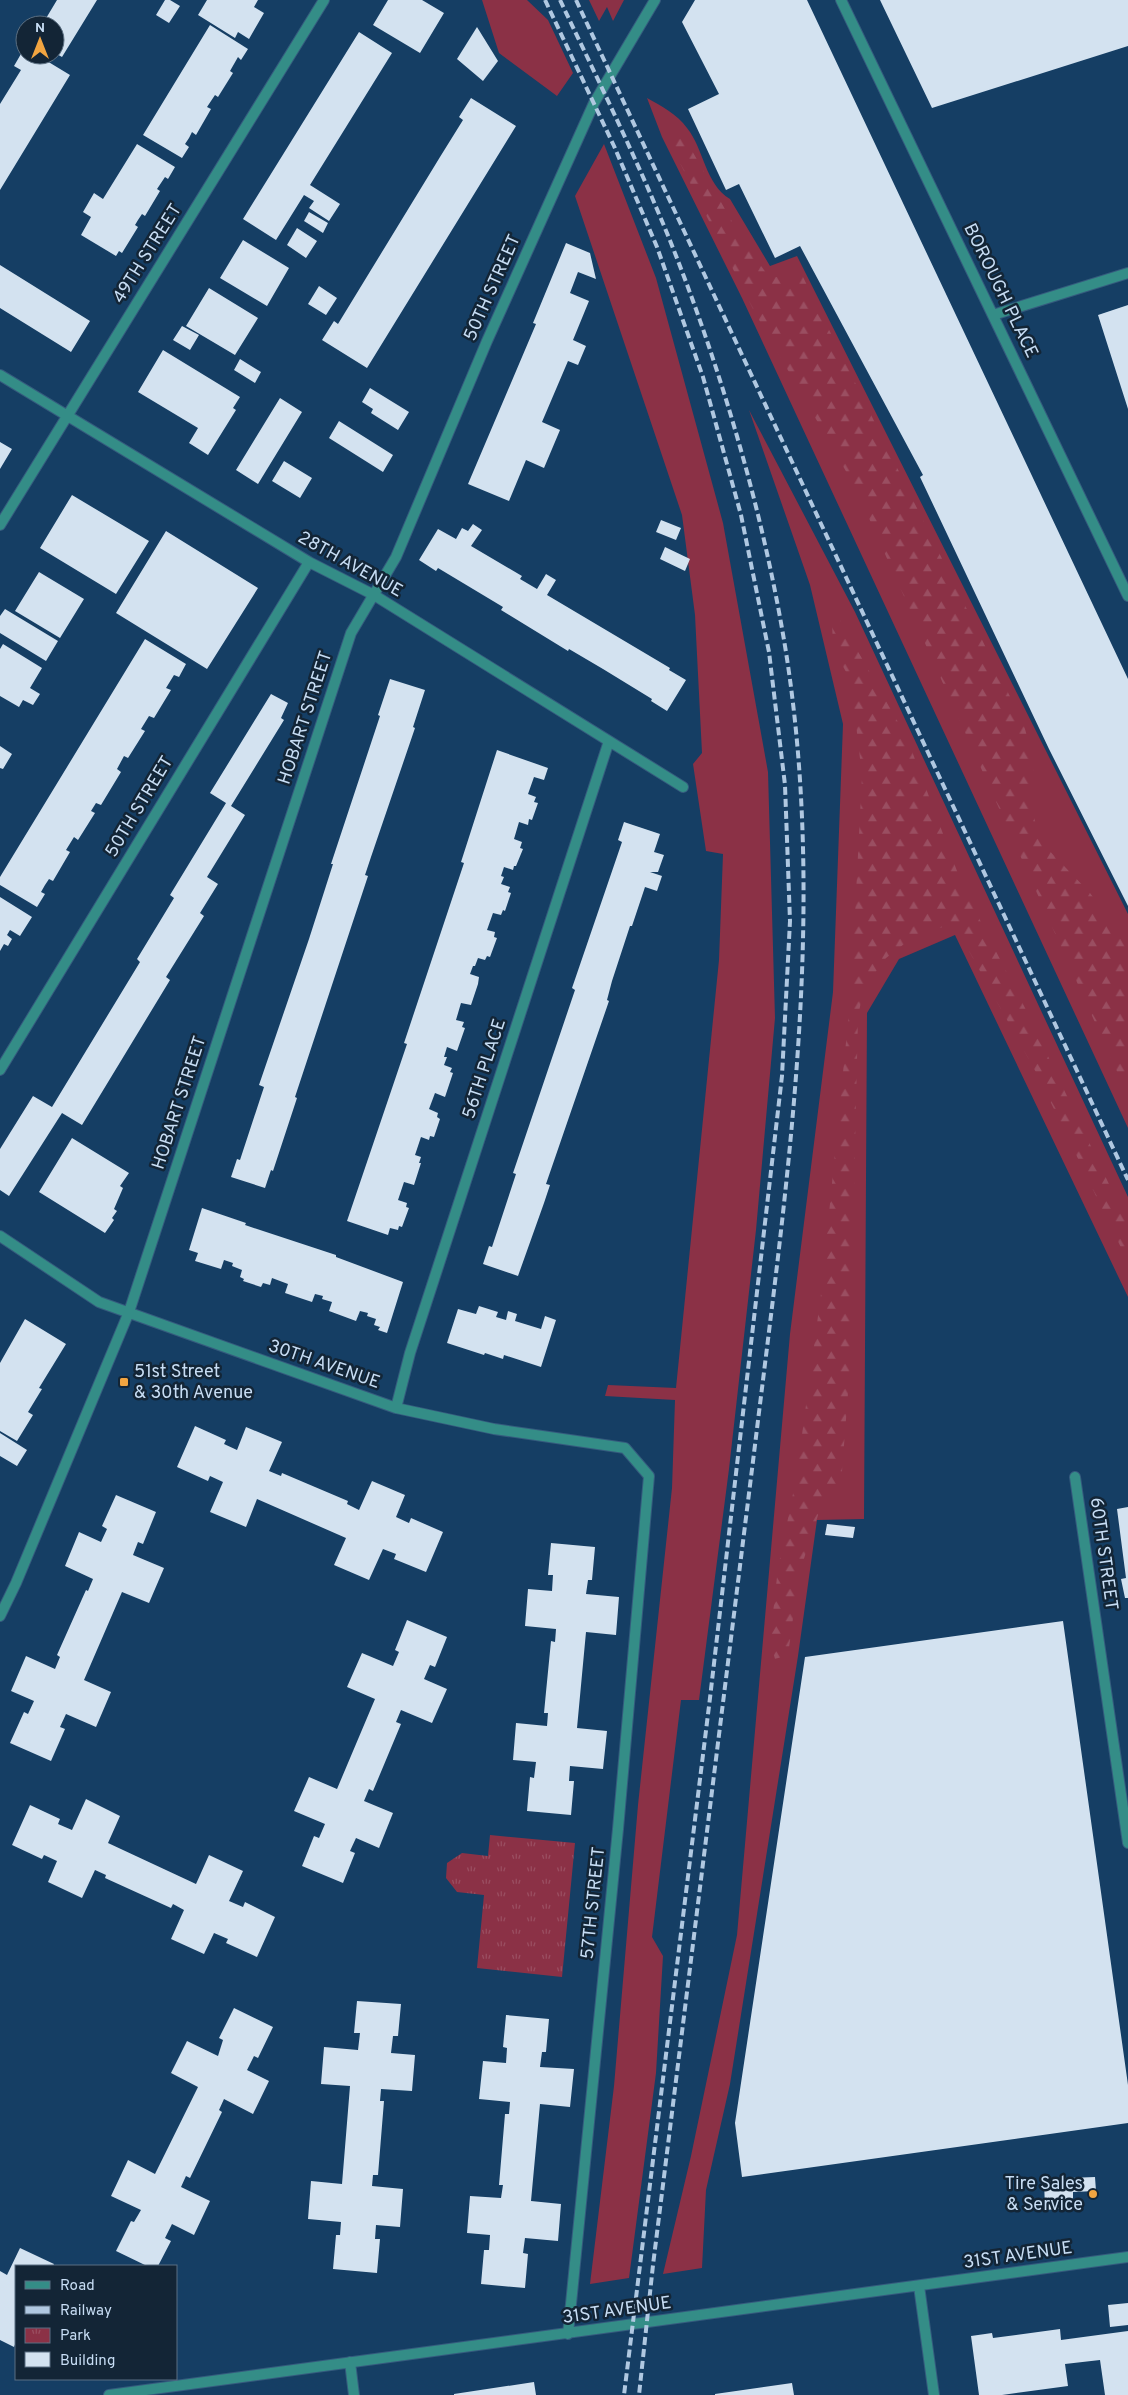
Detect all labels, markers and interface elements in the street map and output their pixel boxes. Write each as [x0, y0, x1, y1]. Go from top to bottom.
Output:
north arrow [15, 15, 65, 65]
text: N [35, 20, 45, 37]
street label: 49TH STREET [108, 200, 188, 308]
street label: BOROUGH PLACE [957, 220, 1043, 362]
street label: 50TH STREET [459, 231, 527, 345]
street label: 28TH AVENUE [293, 527, 407, 603]
street label: HOBART STREET [274, 648, 338, 788]
street label: 50TH STREET [101, 752, 179, 862]
street label: 56TH PLACE [458, 1016, 512, 1122]
street label: HOBART STREET [148, 1033, 212, 1173]
street label: 30TH AVENUE [265, 1335, 383, 1395]
place label: 51st Street & 30th Avenue [134, 1361, 253, 1405]
marker: 51st Street & 30th Avenue [118, 1376, 130, 1388]
street label: 60TH STREET [1084, 1496, 1122, 1612]
street label: 57TH STREET [577, 1846, 611, 1960]
place label: Tire Sales & Service [1005, 2173, 1083, 2217]
marker: Tire Sales & Service [1087, 2188, 1099, 2200]
street label: 31ST AVENUE [962, 2237, 1074, 2275]
legend [15, 2265, 178, 2380]
text: Road [60, 2277, 95, 2296]
street label: 31ST AVENUE [561, 2292, 673, 2330]
text: Railway [60, 2302, 112, 2321]
text: Park [60, 2327, 91, 2346]
text: Building [60, 2352, 115, 2371]

